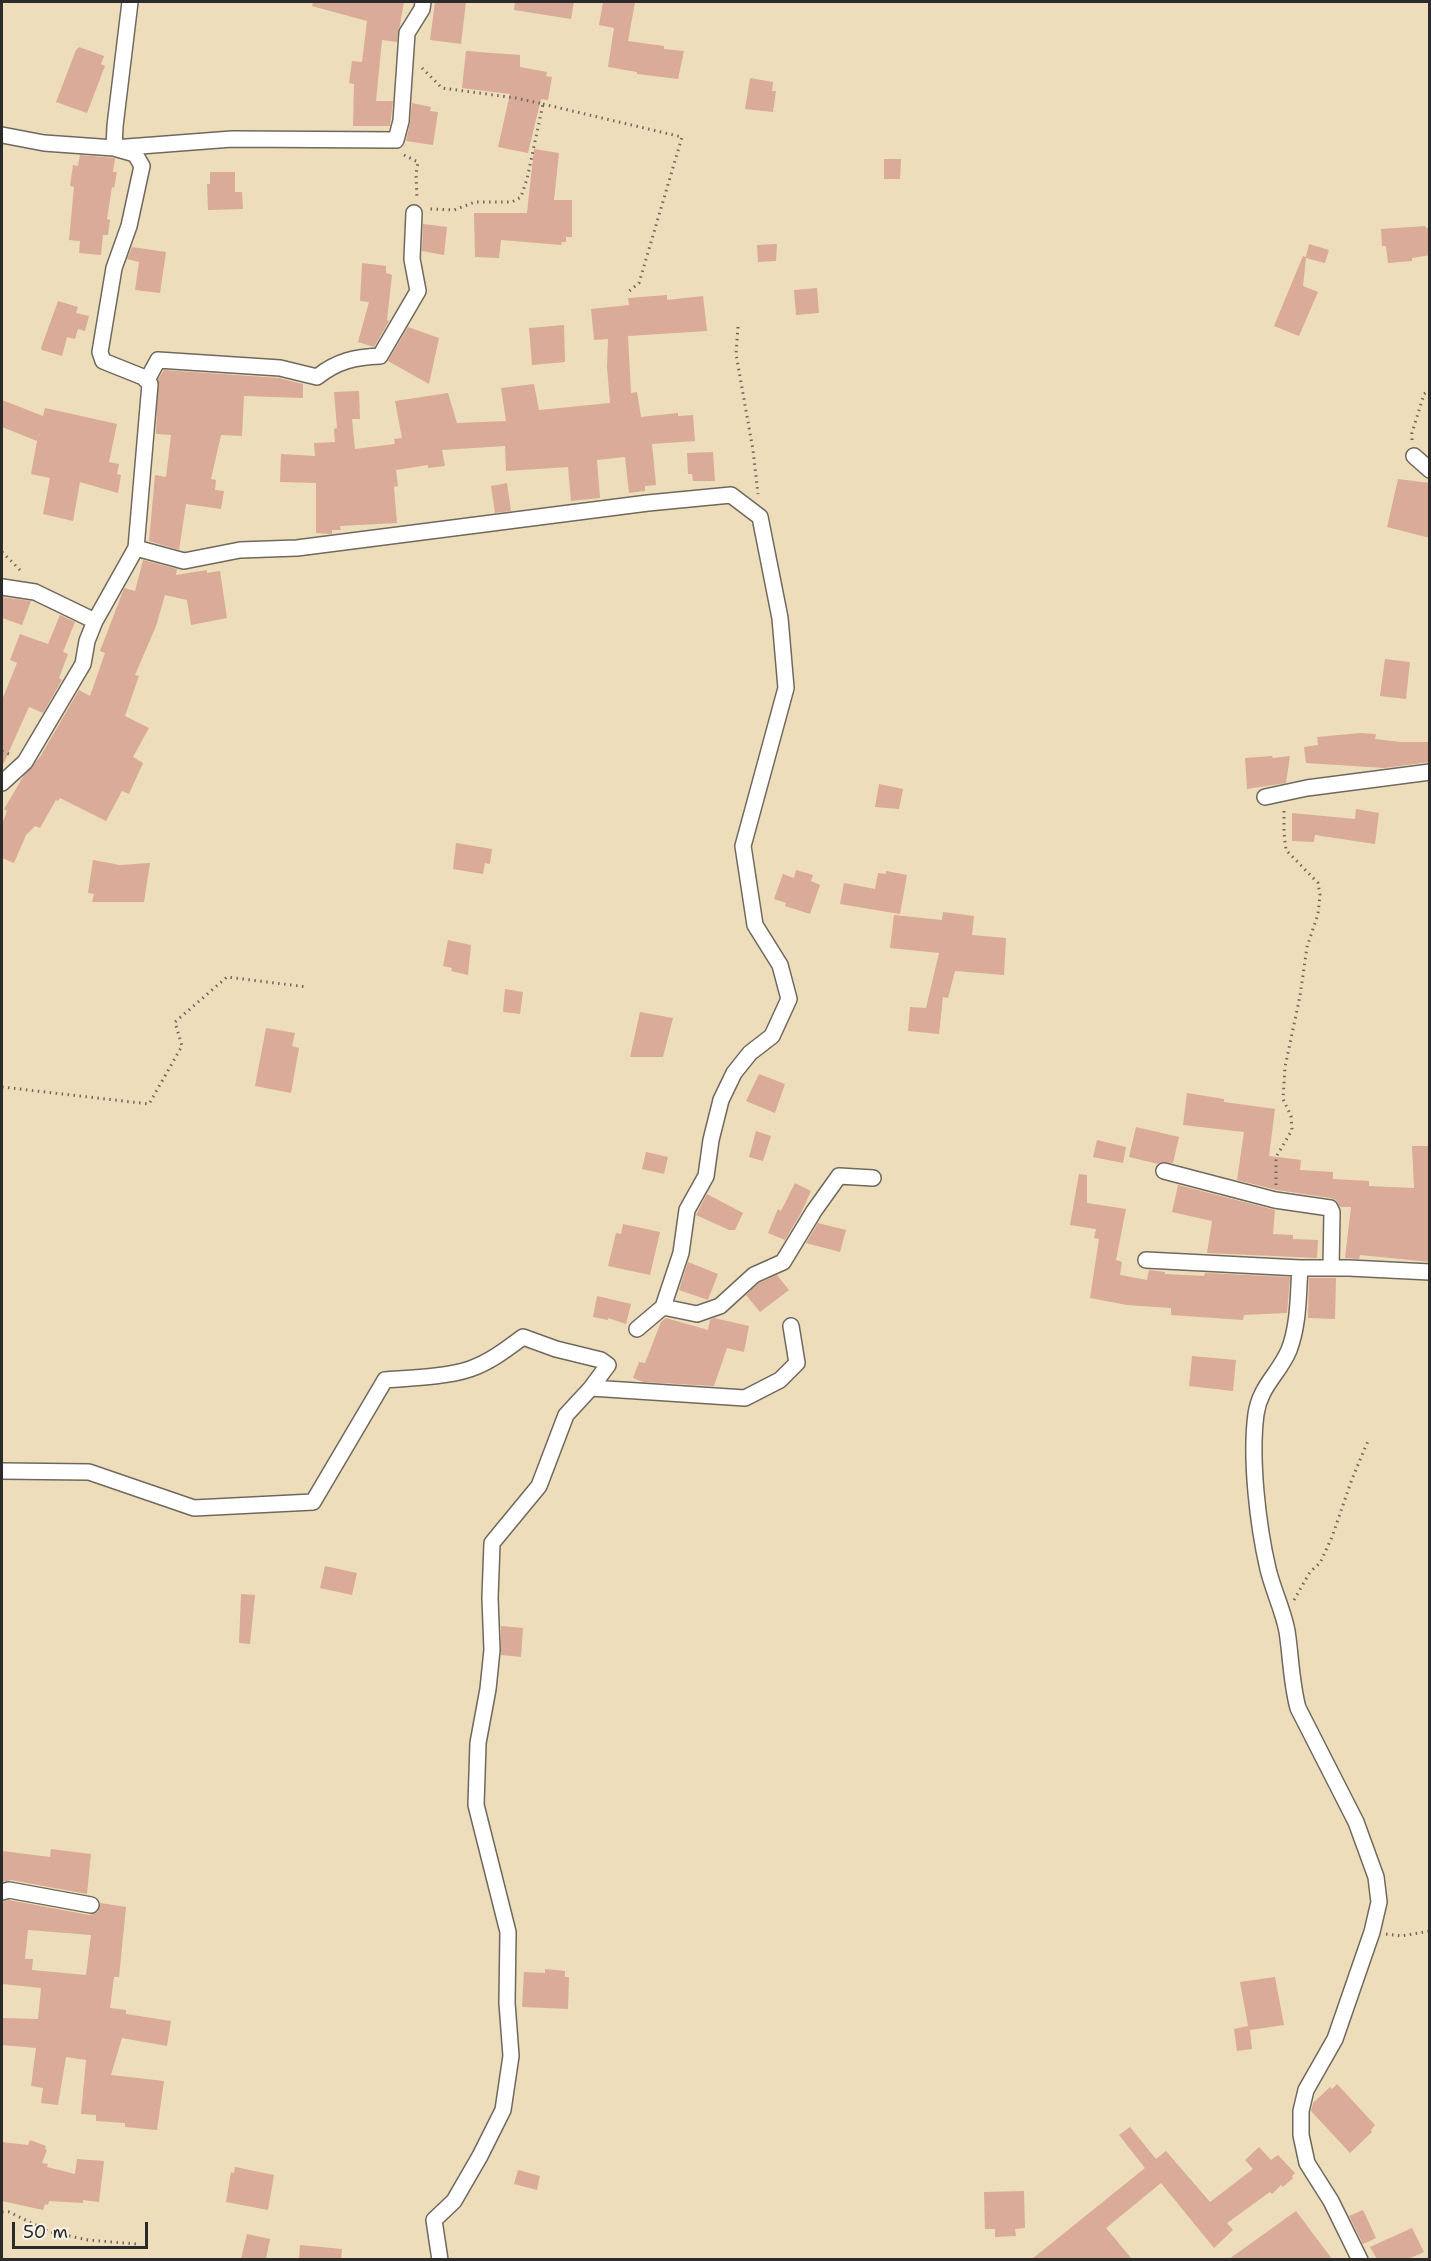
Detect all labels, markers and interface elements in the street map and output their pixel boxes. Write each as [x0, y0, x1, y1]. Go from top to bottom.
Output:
scale bar [15, 2210, 152, 2248]
text: 50 m [23, 2220, 68, 2244]

